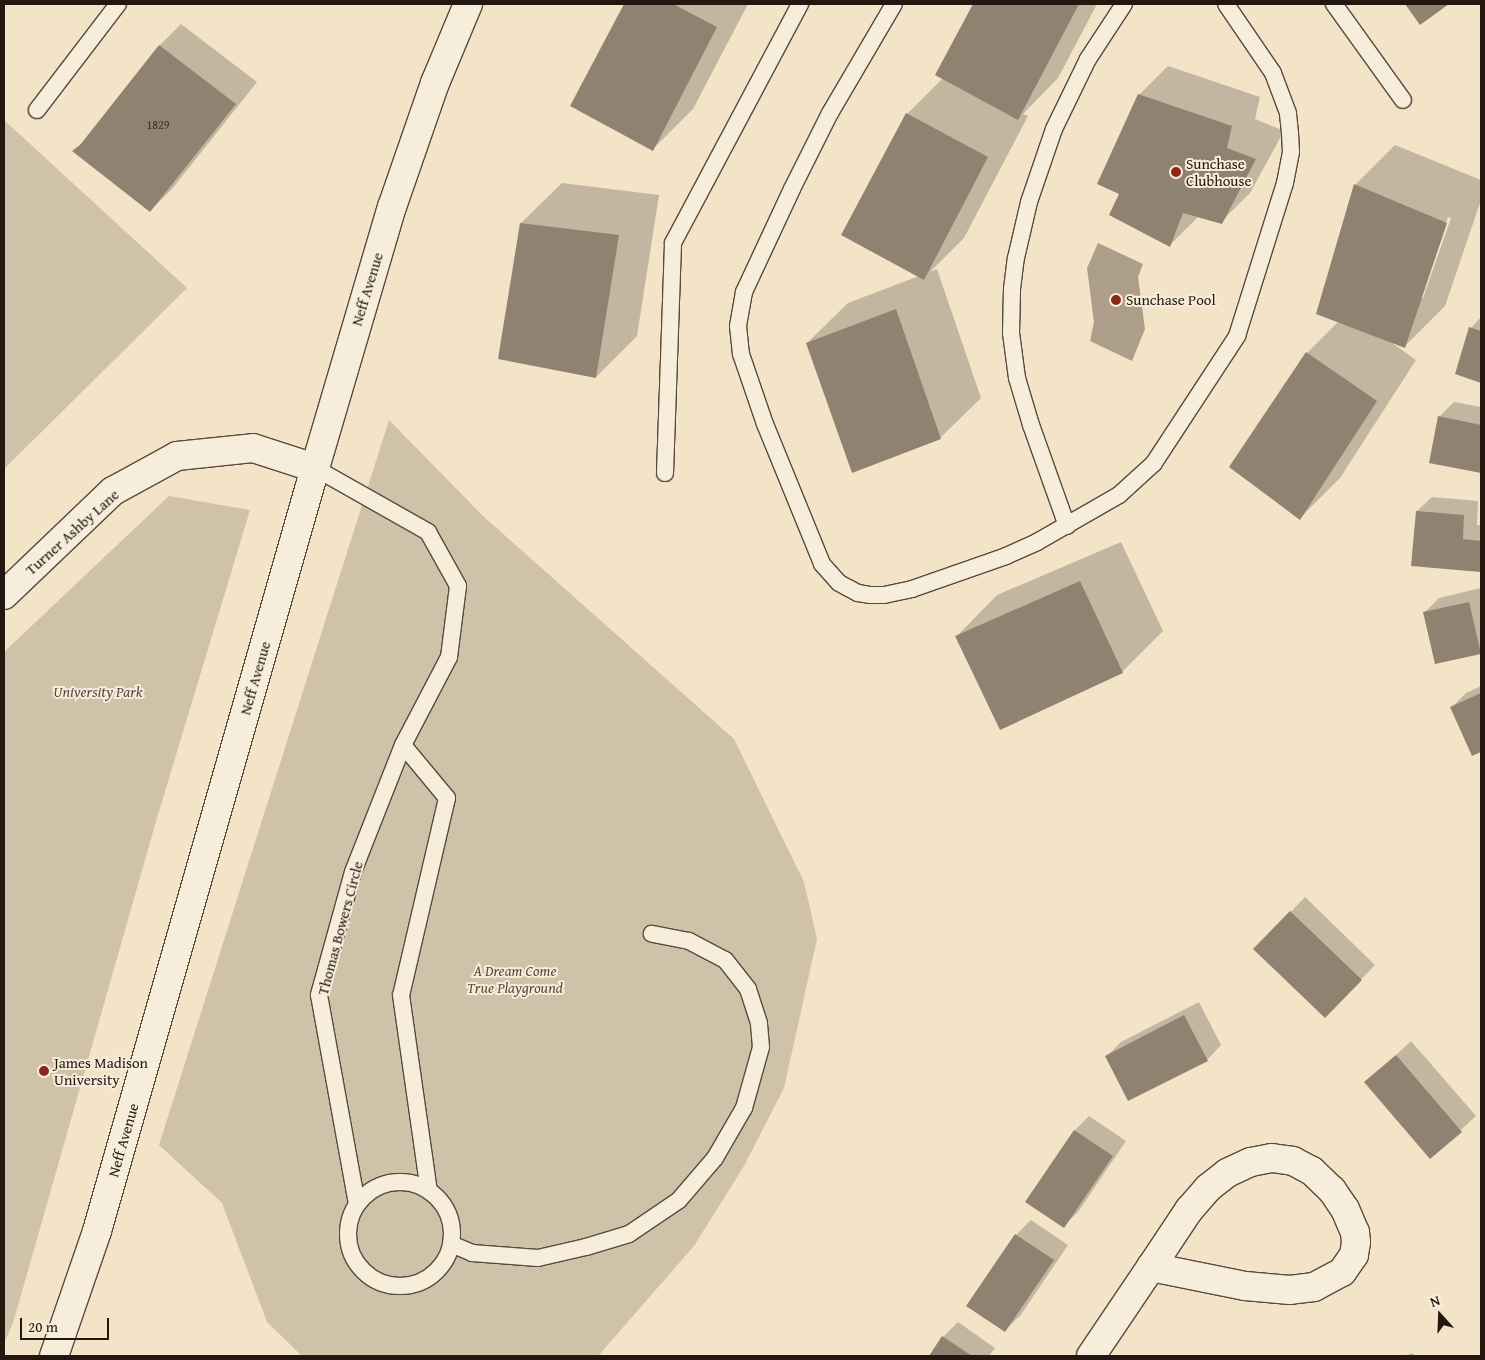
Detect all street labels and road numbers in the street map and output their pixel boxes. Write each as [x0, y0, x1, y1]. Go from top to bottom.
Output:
street label: Neff Avenue [347, 250, 387, 328]
street label: Turner Ashby Lane [22, 485, 122, 579]
street label: Neff Avenue [236, 639, 274, 717]
street label: Thomas Bowers Circle [313, 859, 367, 997]
street label: Neff Avenue [104, 1101, 142, 1179]

